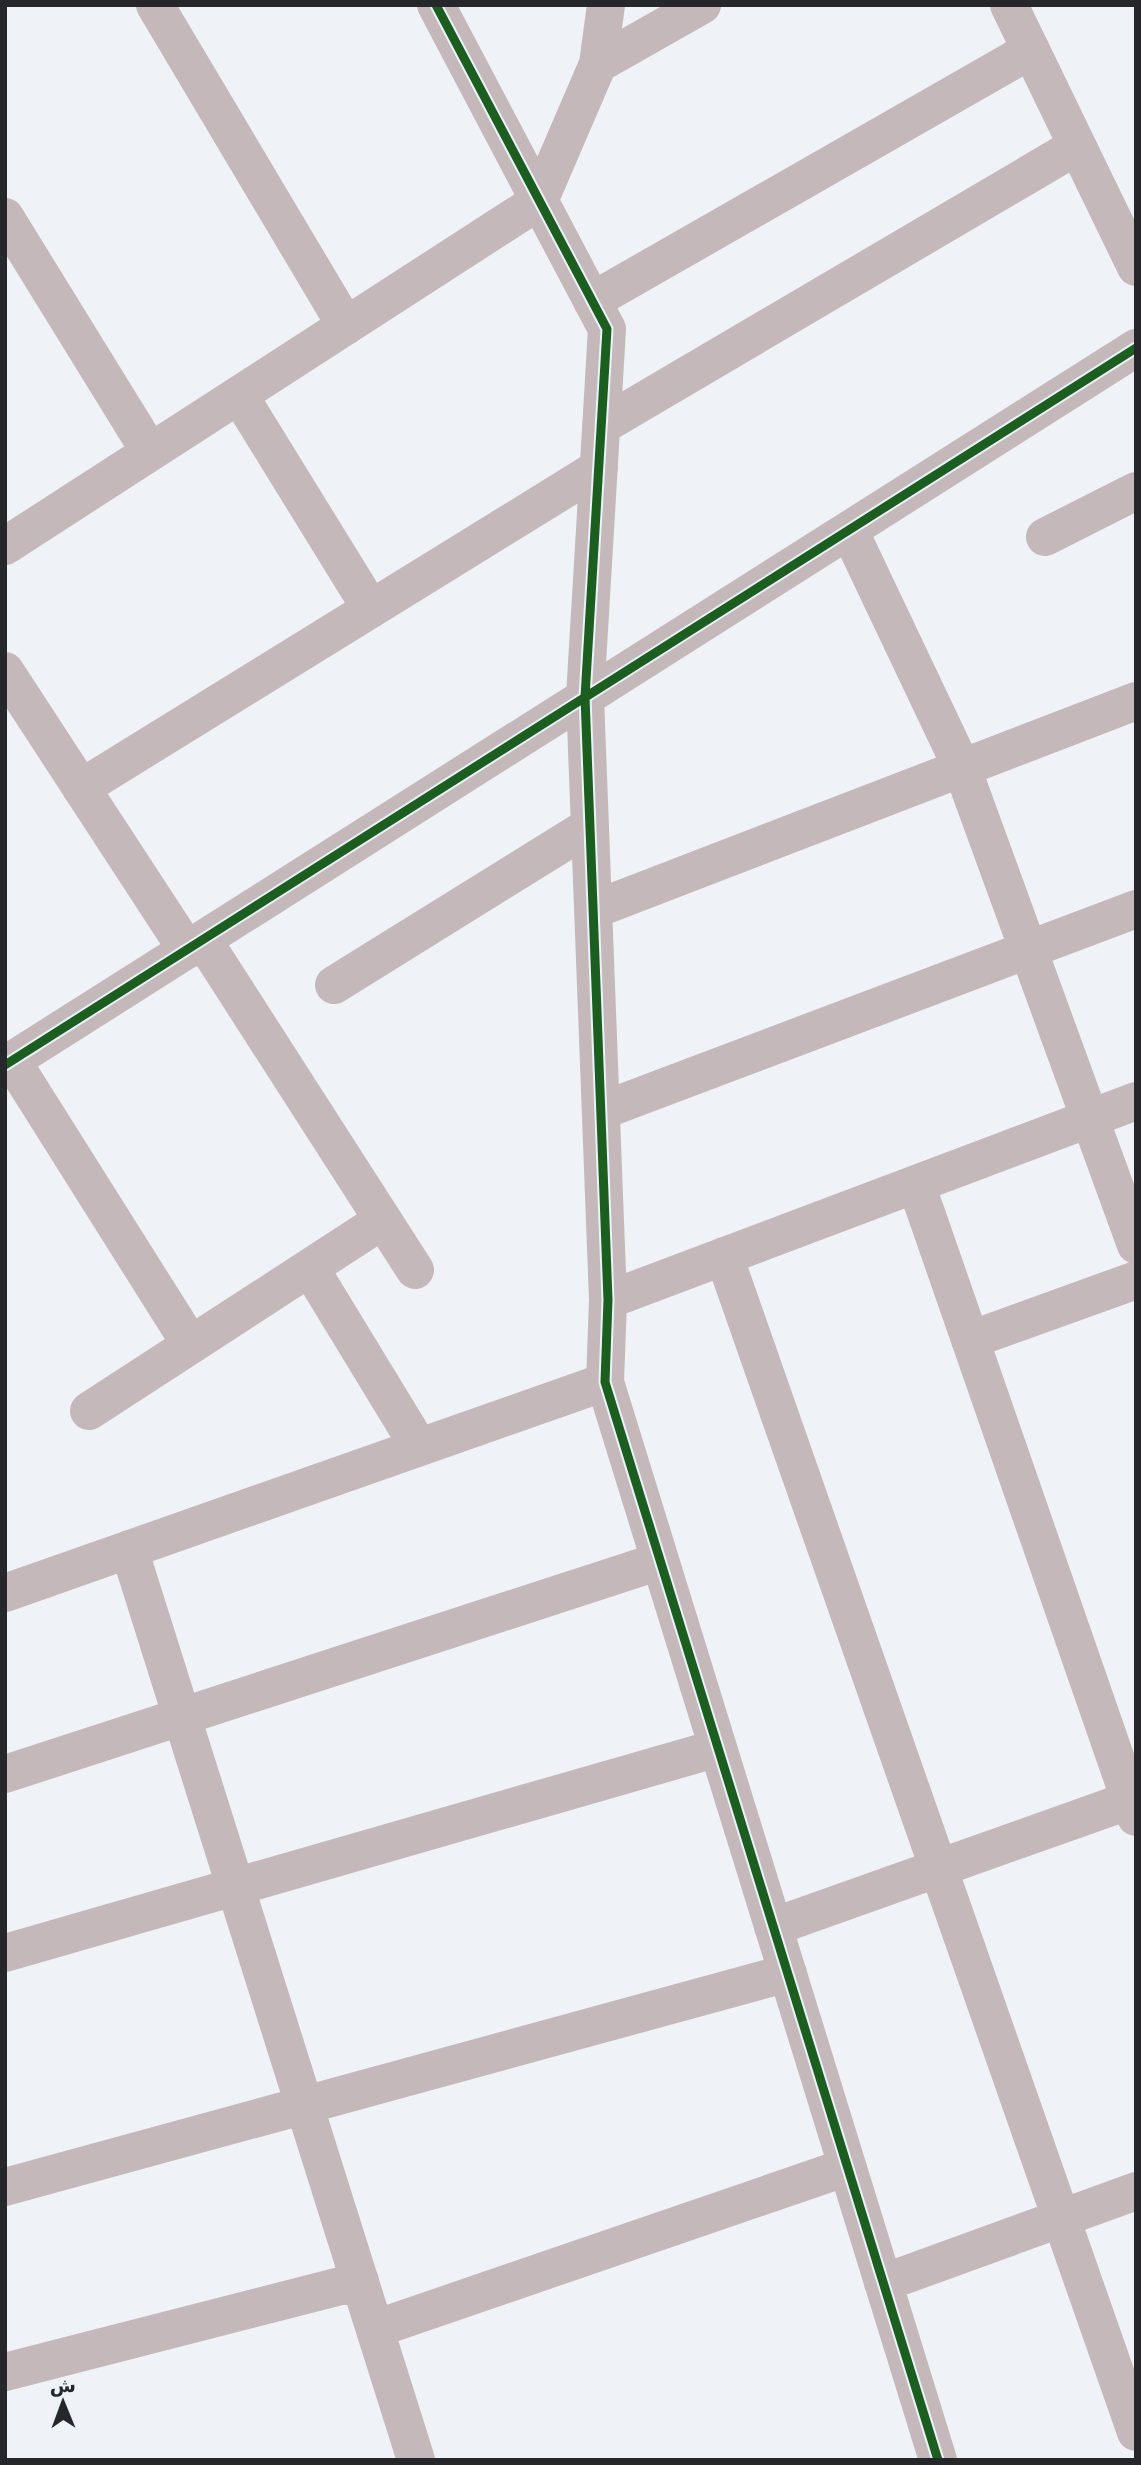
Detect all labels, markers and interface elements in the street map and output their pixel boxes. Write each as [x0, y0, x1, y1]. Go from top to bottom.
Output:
north arrow [28, 2367, 98, 2437]
text: ش [49, 2374, 76, 2397]

